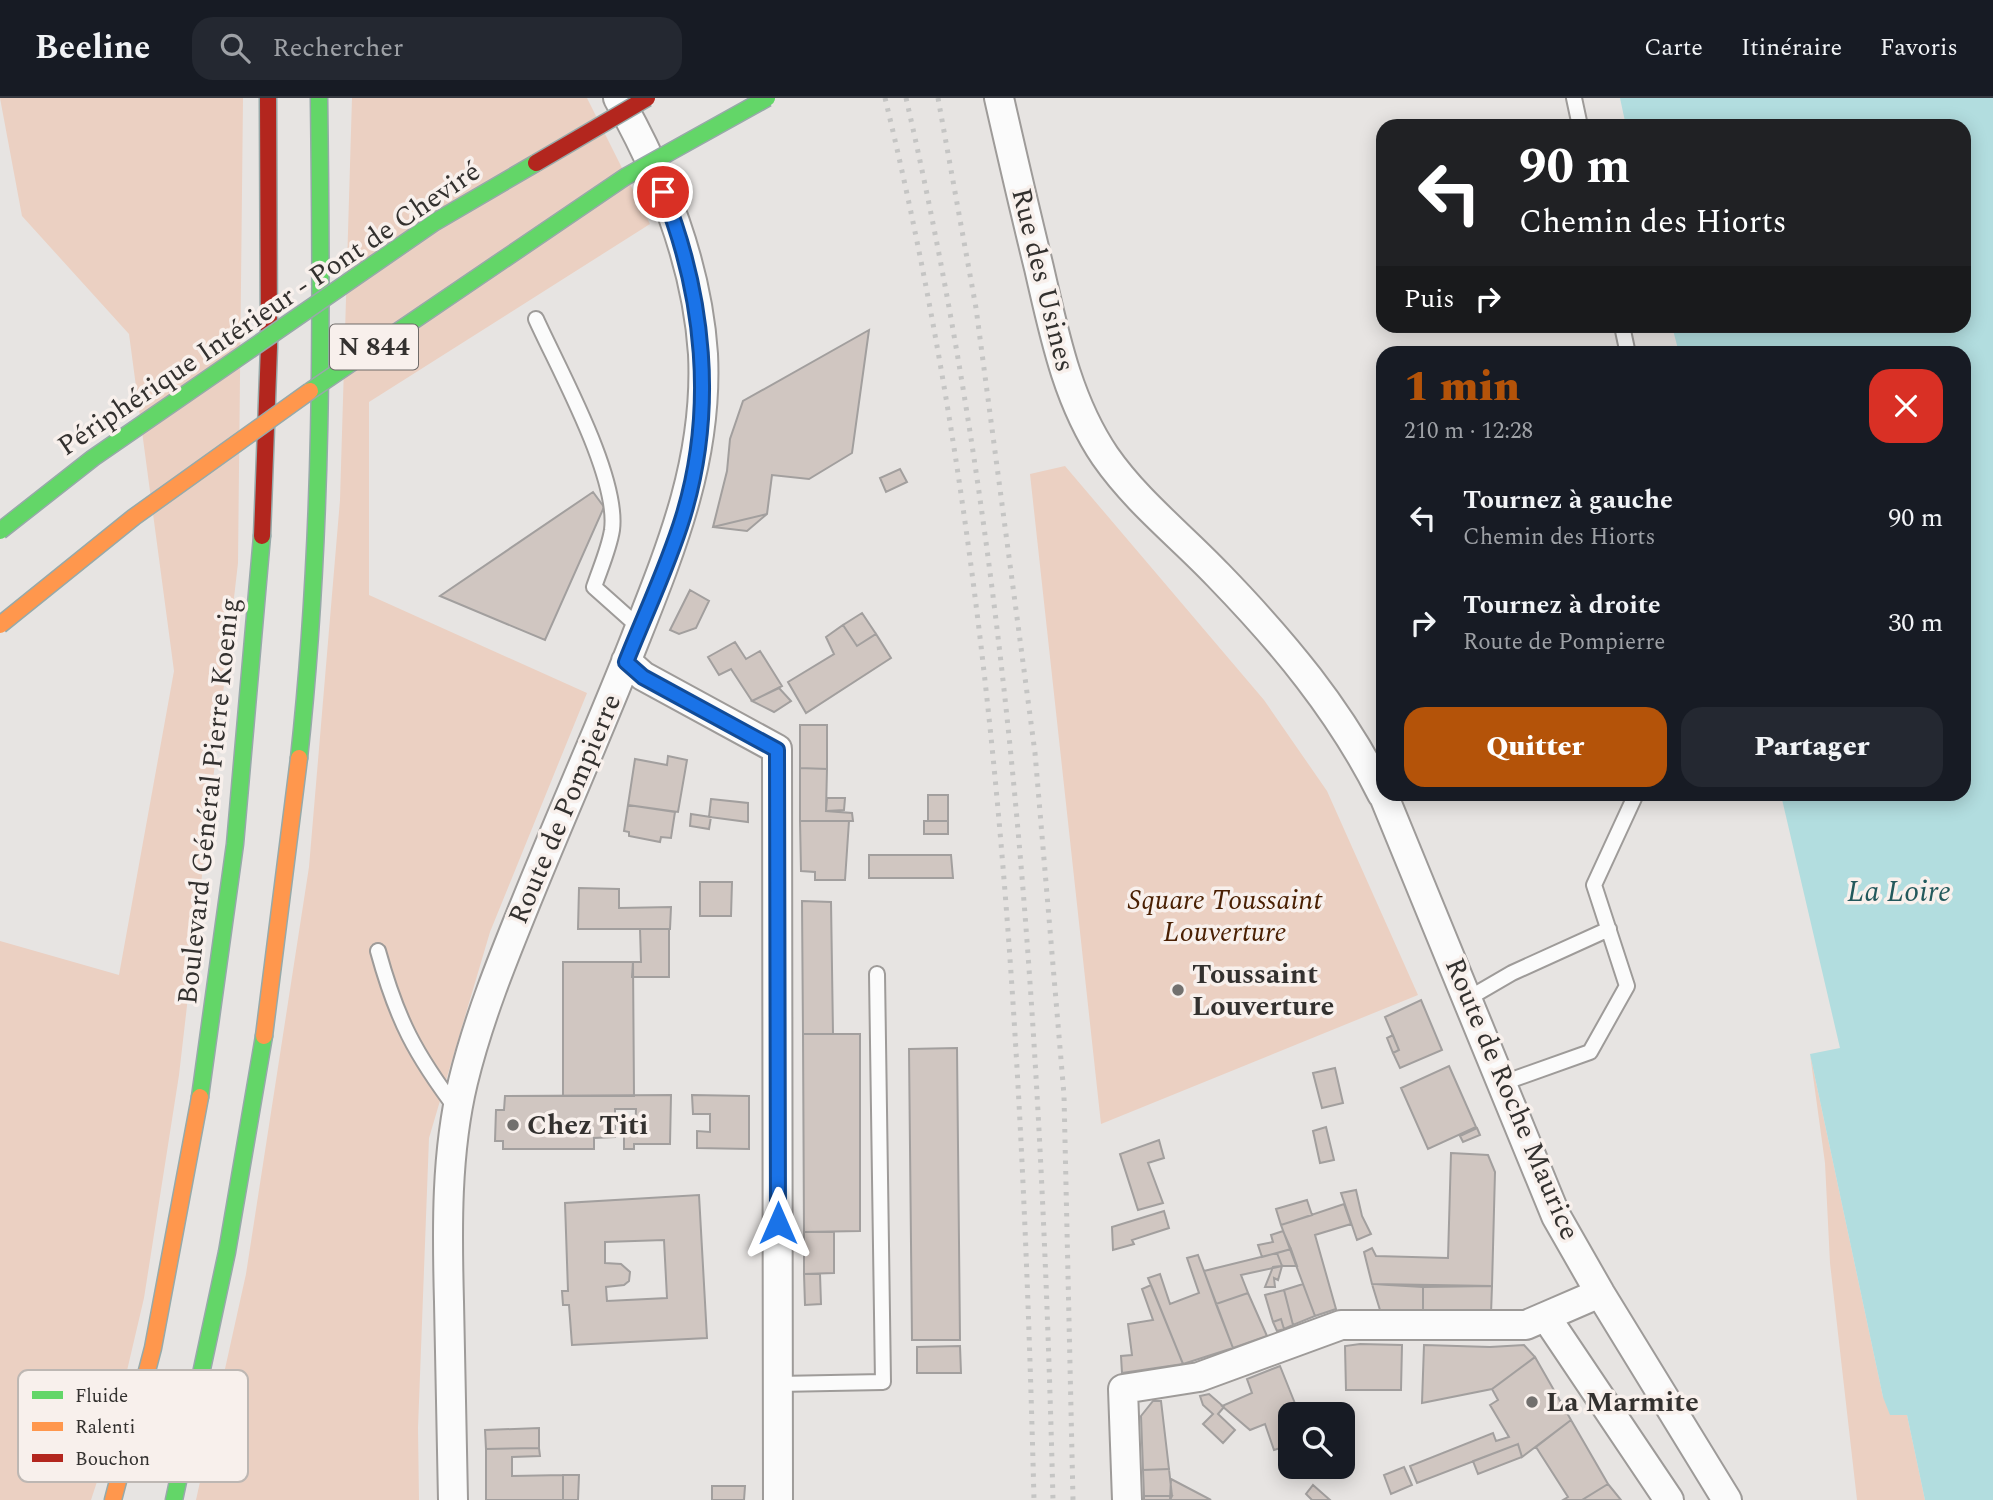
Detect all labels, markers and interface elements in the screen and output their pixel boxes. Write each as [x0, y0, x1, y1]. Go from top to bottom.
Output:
search box [192, 17, 682, 80]
text: Beeline [35, 23, 150, 73]
text: Rechercher [272, 28, 403, 68]
icon: search [216, 29, 254, 67]
text: Carte [1644, 30, 1703, 66]
text: Itinéraire [1741, 30, 1842, 66]
text: Favoris [1880, 30, 1958, 66]
text: 90 m [1519, 130, 1630, 205]
icon: left [1404, 147, 1495, 238]
street label: Périphérique Intérieur - Pont de Cheviré [49, 151, 489, 467]
pin [633, 162, 693, 222]
icon: arrive [644, 173, 682, 211]
street label: Rue des Usines [999, 184, 1087, 376]
text: Chemin des Hiorts [1519, 198, 1787, 247]
text: Puis [1404, 279, 1455, 319]
icon: right [1469, 280, 1507, 318]
road number: N 844 [330, 324, 418, 370]
text: 1 min [1404, 356, 1520, 419]
button: close [1869, 369, 1943, 443]
text: 210 m · 12:28 [1404, 414, 1533, 449]
text: Tournez à gauche [1463, 480, 1673, 520]
text: 90 m [1888, 498, 1943, 538]
icon: left [1404, 499, 1442, 537]
text: Chemin des Hiorts [1463, 520, 1655, 555]
text: Tournez à droite [1463, 585, 1661, 625]
street label: Boulevard Général Pierre Koenig [166, 595, 252, 1007]
text: 30 m [1888, 603, 1943, 643]
icon: right [1404, 604, 1442, 642]
text: Route de Pompierre [1463, 625, 1665, 660]
street label: Route de Pompierre [497, 687, 633, 931]
button: Quitter [1404, 707, 1667, 787]
button: Partager [1681, 707, 1943, 787]
water label: La Loire [1847, 869, 1951, 915]
park label: Square Toussaint Louverture [1128, 879, 1323, 954]
street label: Route de Roche Maurice [1433, 951, 1591, 1247]
place label: Toussaint Louverture [1192, 953, 1334, 1028]
marker: Toussaint Louverture [1170, 982, 1186, 998]
place label: Chez Titi [527, 1104, 648, 1147]
marker: Chez Titi [505, 1117, 521, 1133]
position arrow [741, 1186, 815, 1260]
legend [18, 1370, 248, 1482]
place label: La Marmite [1546, 1381, 1699, 1424]
text: Fluide [75, 1382, 128, 1411]
marker: La Marmite [1524, 1394, 1540, 1410]
map controls [1278, 1402, 1355, 1479]
button: search [1278, 1402, 1355, 1479]
text: Ralenti [75, 1413, 135, 1442]
text: Bouchon [75, 1445, 150, 1474]

